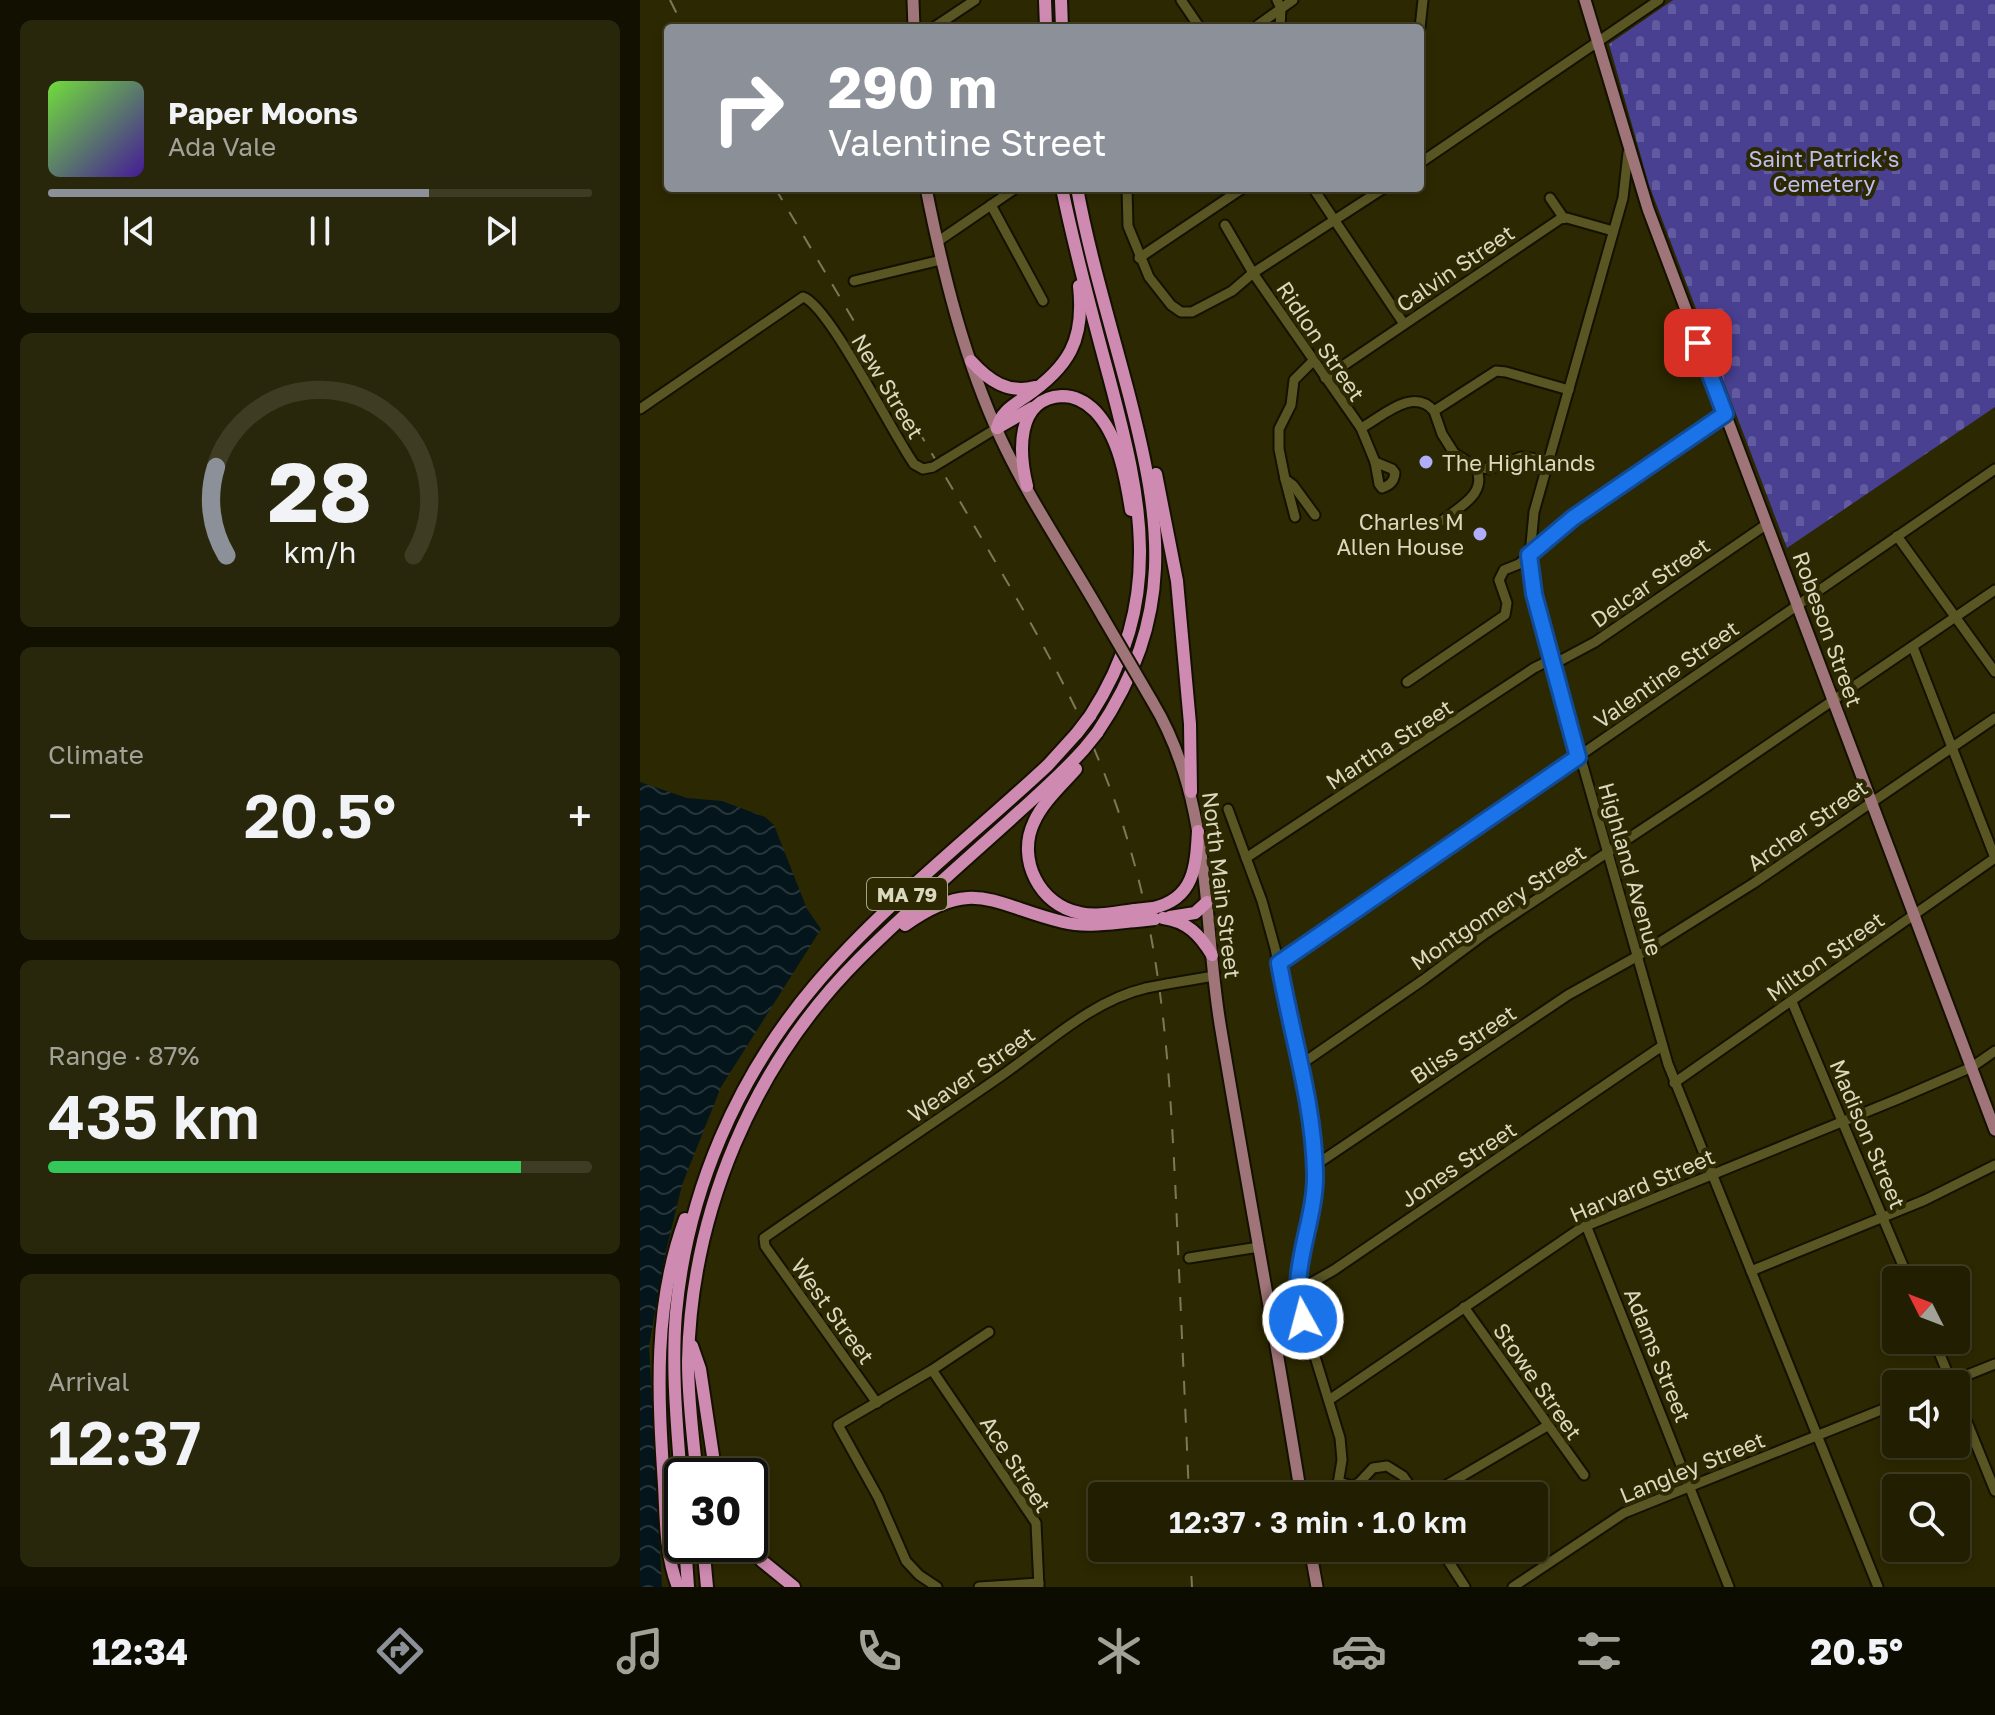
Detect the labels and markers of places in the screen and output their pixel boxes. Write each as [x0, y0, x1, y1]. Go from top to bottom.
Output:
pin [1664, 309, 1732, 377]
place label: The Highlands [1442, 449, 1595, 476]
marker: The Highlands [1417, 453, 1435, 471]
place label: Charles M Allen House [1336, 508, 1464, 560]
marker: Charles M Allen House [1471, 525, 1489, 543]

